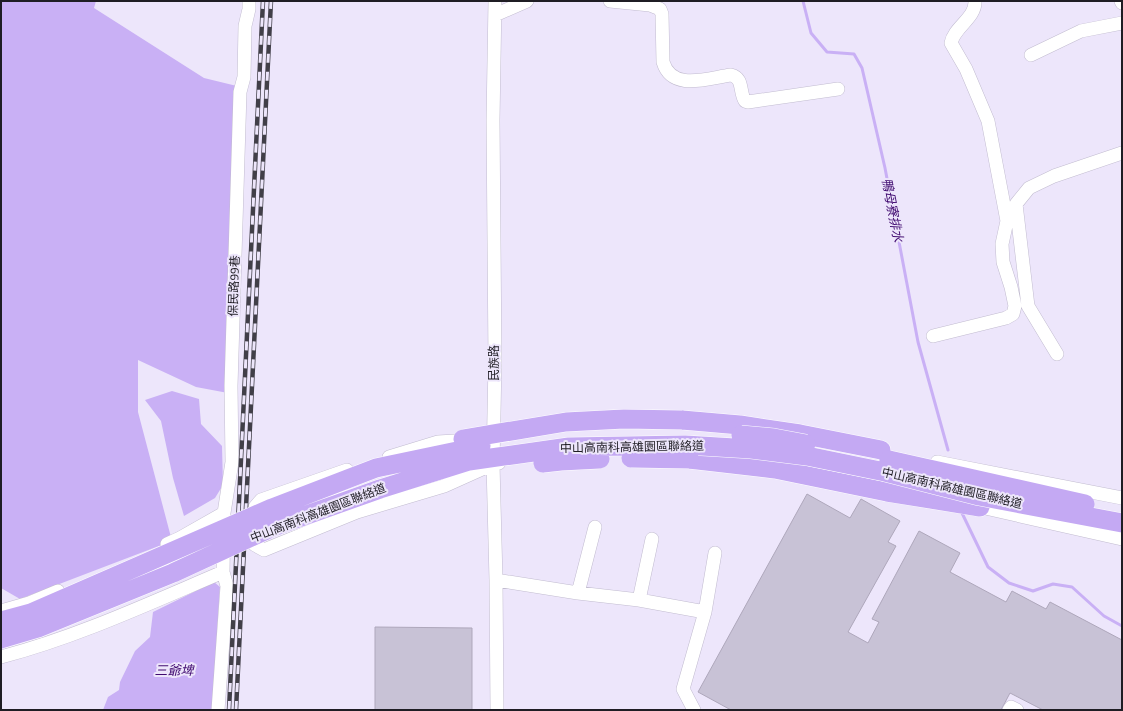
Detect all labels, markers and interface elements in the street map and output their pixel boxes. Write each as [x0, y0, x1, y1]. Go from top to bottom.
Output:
water label: 鴨母寮排水 [877, 176, 909, 245]
street label: 保民路99巷 [223, 255, 244, 317]
street label: 民族路 [484, 345, 503, 381]
street label: 中山高南科高雄園區聯絡道 [560, 436, 704, 457]
street label: 中山高南科高雄園區聯絡道 [880, 462, 1024, 513]
street label: 中山高南科高雄園區聯絡道 [247, 478, 388, 547]
water label: 三爺埤 [154, 660, 195, 680]

